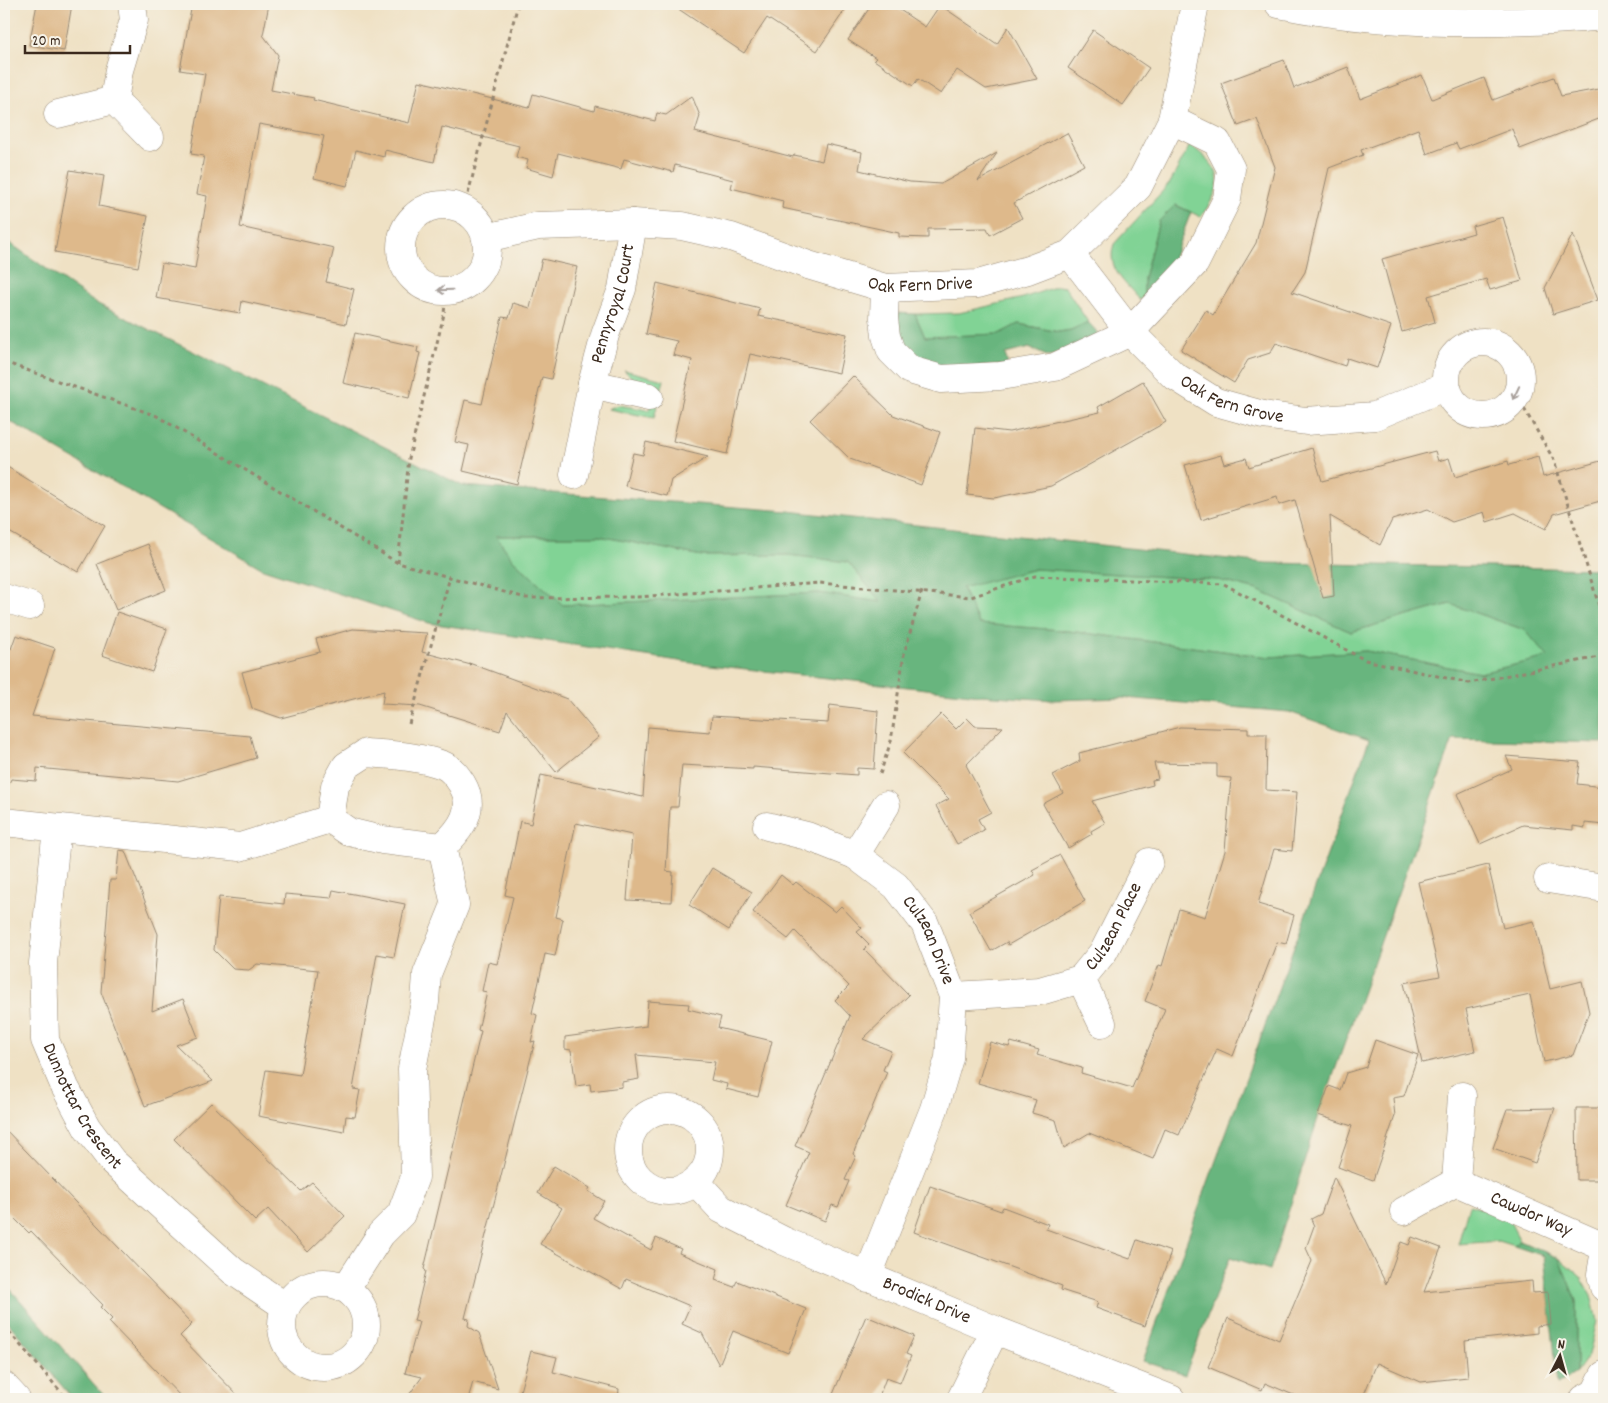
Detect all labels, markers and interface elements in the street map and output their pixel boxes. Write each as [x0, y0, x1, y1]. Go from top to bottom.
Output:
scale bar [25, 22, 130, 54]
text: 20 m [32, 31, 60, 53]
street label: Pennyroyal Court [584, 242, 643, 367]
street label: Oak Fern Drive [864, 270, 973, 302]
one-way arrow [438, 285, 454, 294]
street label: Oak Fern Grove [1174, 369, 1285, 431]
one-way arrow [1511, 385, 1520, 400]
street label: Culzean Place [1079, 878, 1150, 977]
street label: Culzean Drive [895, 890, 961, 989]
street label: Dunnottar Crescent [34, 1039, 128, 1177]
street label: Cawdor Way [1486, 1185, 1576, 1245]
street label: Brodick Drive [878, 1270, 975, 1332]
north arrow [1536, 1330, 1586, 1380]
text: N [1557, 1335, 1566, 1355]

